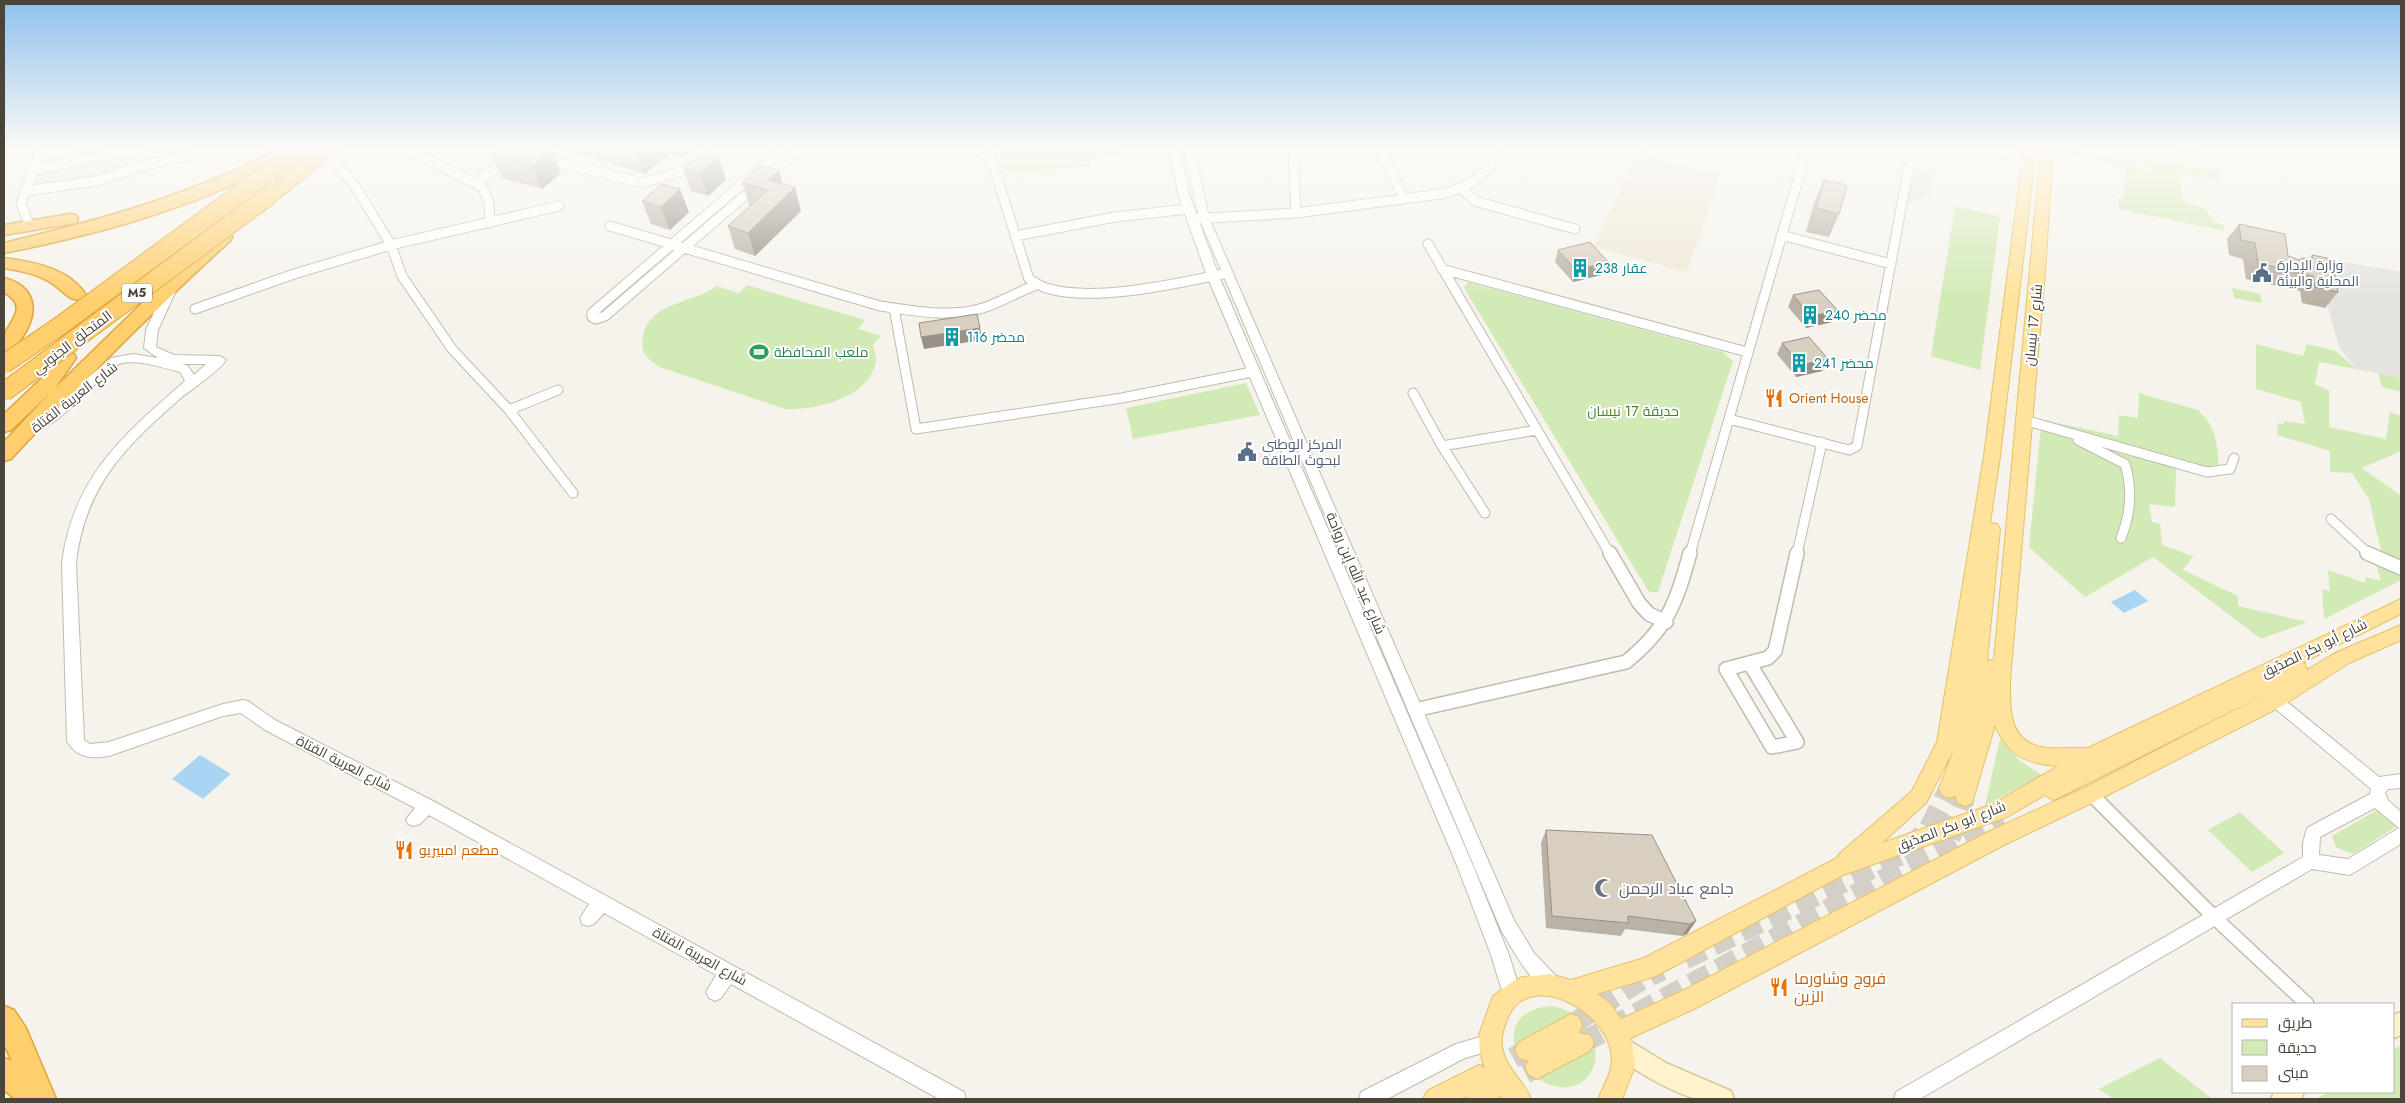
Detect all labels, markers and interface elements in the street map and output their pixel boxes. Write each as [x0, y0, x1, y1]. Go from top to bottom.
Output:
place label: وزارة الإدارة المحلية والبيئة [2277, 255, 2359, 291]
building icon: عقار 238 [1569, 257, 1591, 279]
place label: عقار 238 [1595, 258, 1648, 278]
public building icon: وزارة الإدارة المحلية والبيئة [2251, 262, 2273, 284]
street label: شارع 17 نيسان [2019, 283, 2047, 367]
road number: M5 [122, 284, 152, 302]
building icon: محضر 240 [1799, 304, 1821, 326]
street label: المتحلق الجنوبي [28, 305, 117, 380]
place label: محضر 240 [1825, 305, 1887, 325]
building icon: محضر 116 [941, 326, 963, 348]
place label: محضر 116 [967, 327, 1025, 347]
sports icon: ملعب المحافظة [748, 341, 770, 363]
place label: ملعب المحافظة [774, 342, 869, 362]
building icon: محضر 241 [1788, 352, 1810, 374]
place label: محضر 241 [1814, 353, 1874, 373]
street label: شارع العربية الفتاة [26, 357, 122, 437]
restaurant icon: Orient House [1763, 387, 1785, 409]
place label: Orient House [1789, 388, 1868, 408]
park label: حديقة 17 نيسان [1587, 401, 1679, 421]
place label: المركز الوطني لبحوث الطاقة [1262, 434, 1342, 470]
public building icon: المركز الوطني لبحوث الطاقة [1236, 441, 1258, 463]
street label: شارع عبد الله إبن رواحة [1321, 509, 1391, 637]
street label: شارع أبو بكر الصدّيق [2258, 614, 2370, 682]
street label: شارع العربية الفتاة [293, 730, 395, 796]
street label: شارع أبو بكر الصدّيق [1893, 796, 2009, 856]
restaurant icon: مطعم امبيريو [393, 839, 415, 861]
place label: مطعم امبيريو [419, 840, 499, 860]
mosque icon: جامع عباد الرحمن [1593, 877, 1615, 899]
place label: جامع عباد الرحمن [1619, 877, 1734, 900]
street label: شارع العربية الفتاة [649, 922, 751, 990]
place label: فروج وشاورما الزين [1794, 967, 1886, 1008]
restaurant icon: فروج وشاورما الزين [1768, 976, 1790, 998]
legend [2232, 1003, 2395, 1093]
text: طريق [2278, 1012, 2312, 1034]
text: حديقة [2278, 1037, 2317, 1059]
text: مبنى [2278, 1062, 2309, 1084]

